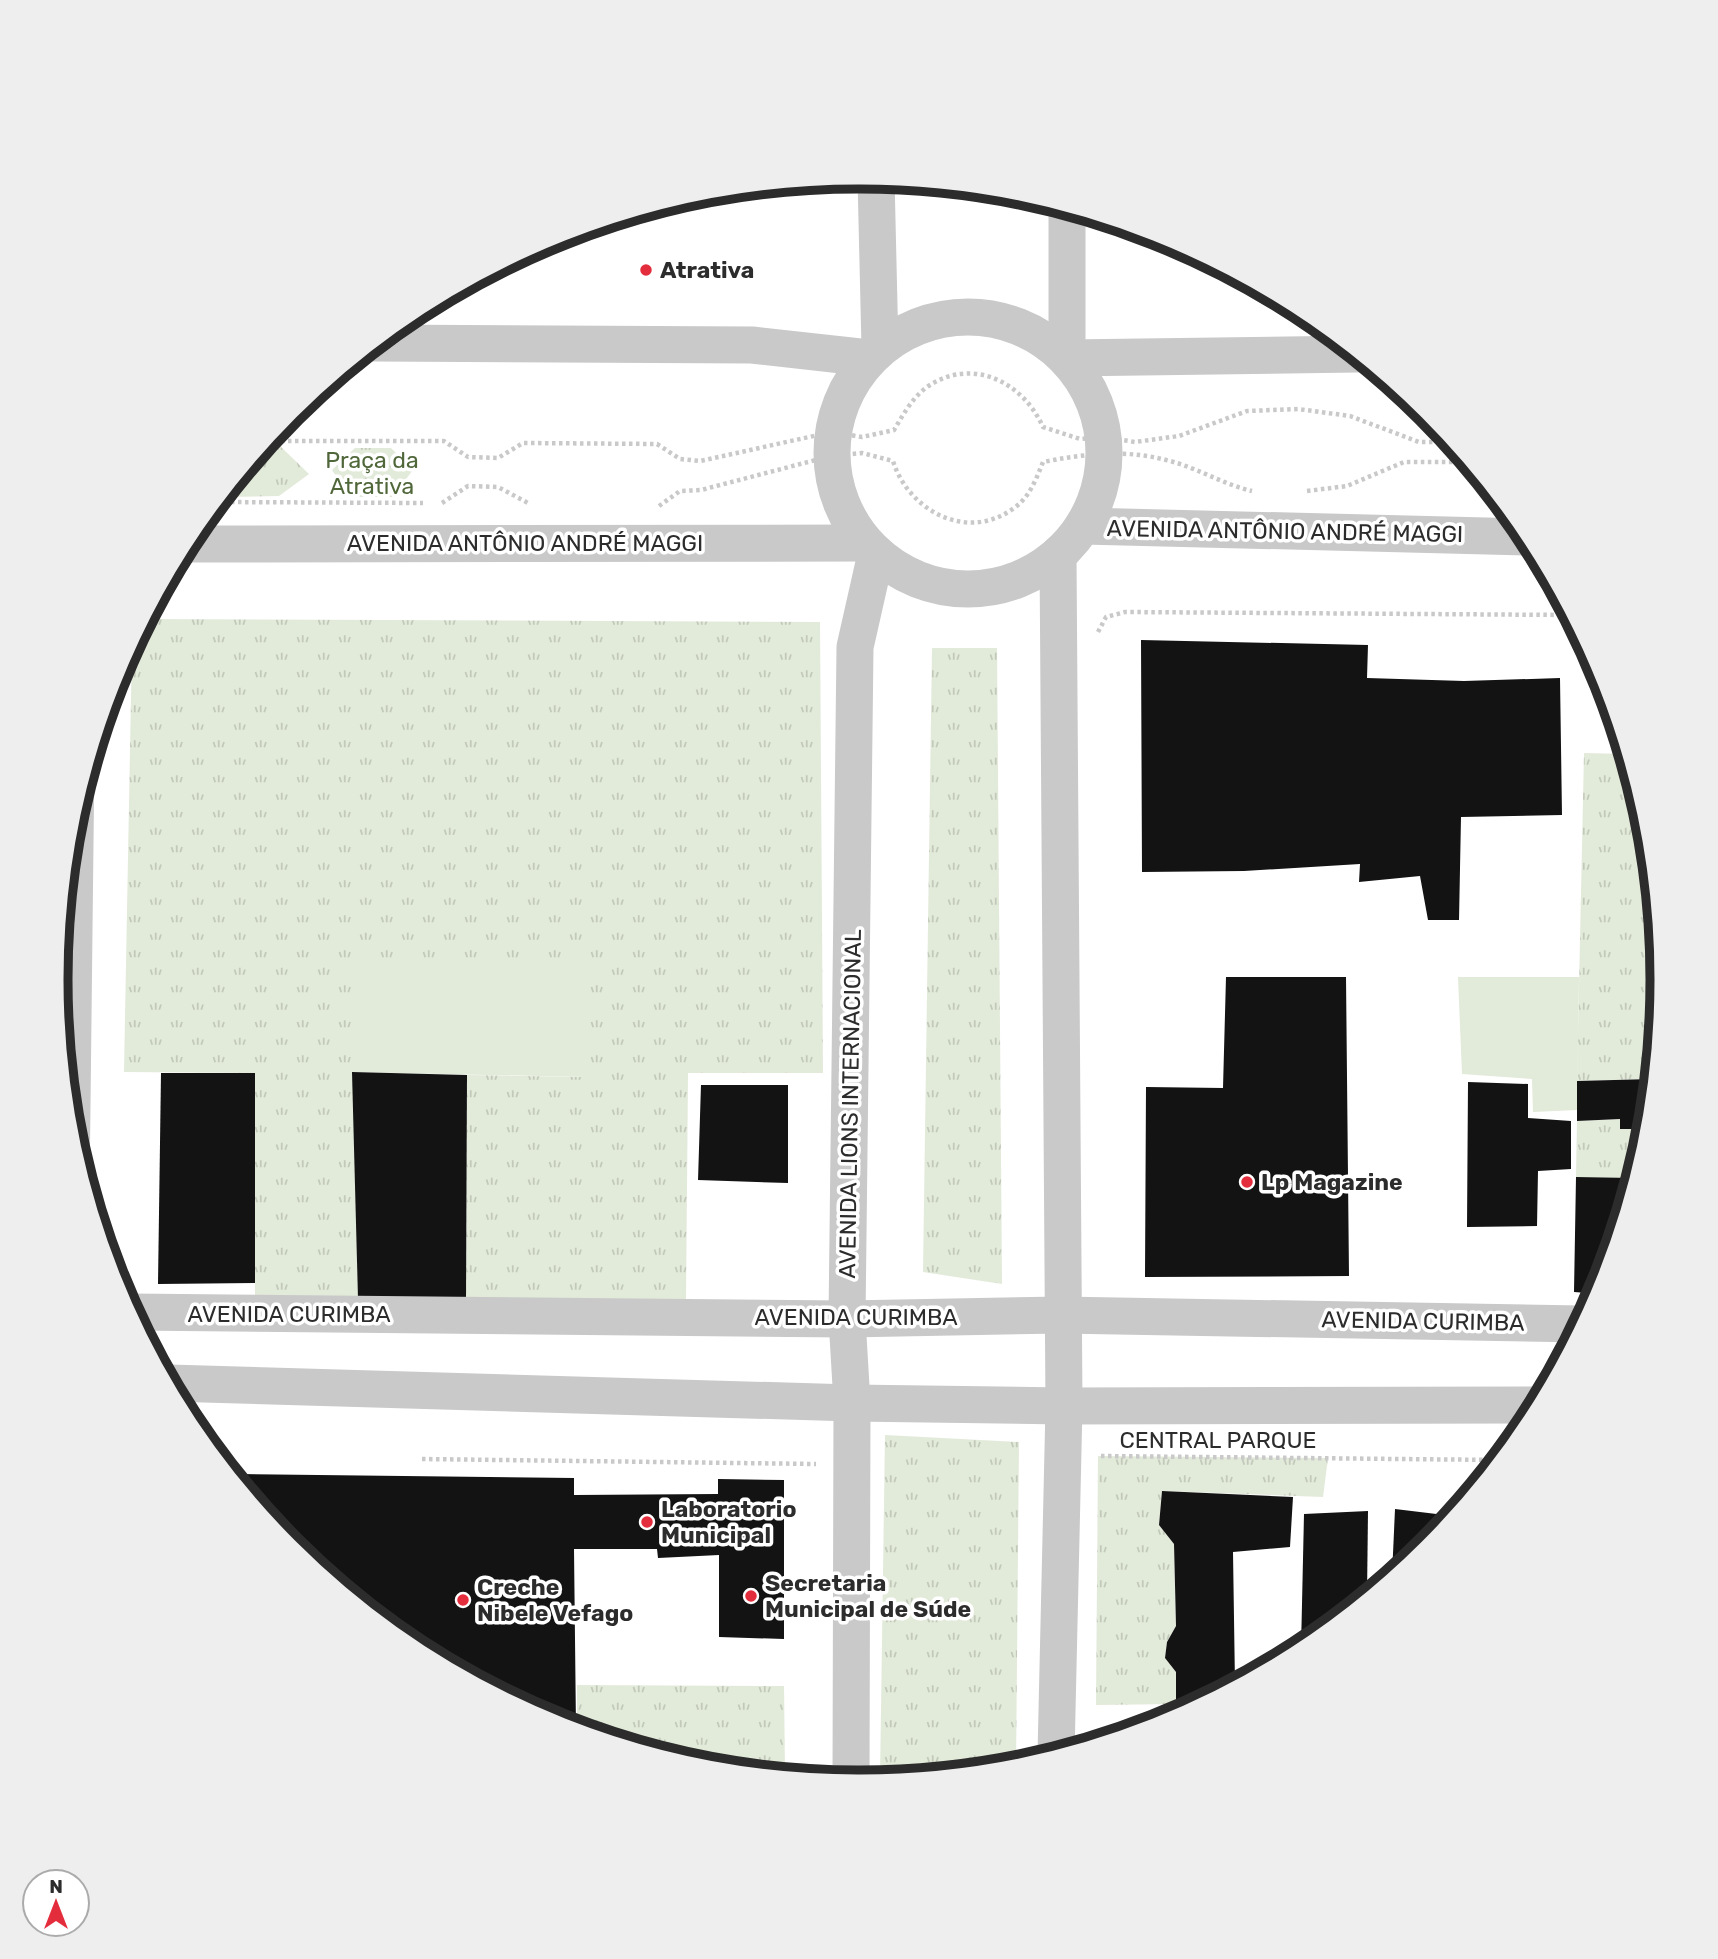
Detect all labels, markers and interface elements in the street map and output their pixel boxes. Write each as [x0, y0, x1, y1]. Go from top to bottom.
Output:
place label: Atrativa [660, 256, 754, 284]
marker: Atrativa [638, 262, 654, 278]
park label: Praça da Atrativa [325, 446, 419, 500]
street label: AVENIDA ANTÔNIO ANDRÉ MAGGI [1106, 514, 1464, 548]
street label: AVENIDA ANTÔNIO ANDRÉ MAGGI [347, 529, 703, 557]
street label: AVENIDA LIONS INTERNACIONAL [833, 929, 867, 1279]
place label: Lp Magazine [1261, 1168, 1403, 1196]
marker: Lp Magazine [1239, 1174, 1255, 1190]
street label: AVENIDA CURIMBA [187, 1300, 391, 1328]
street label: AVENIDA CURIMBA [754, 1303, 958, 1331]
street label: AVENIDA CURIMBA [1321, 1305, 1525, 1337]
street label: CENTRAL PARQUE [1120, 1426, 1316, 1454]
place label: Laboratorio Municipal [661, 1495, 796, 1549]
marker: Laboratorio Municipal [639, 1514, 655, 1530]
place label: Secretaria Municipal de Súde [765, 1569, 971, 1623]
place label: Creche Nibele Vefago [477, 1573, 633, 1627]
marker: Secretaria Municipal de Súde [743, 1588, 759, 1604]
marker: Creche Nibele Vefago [455, 1592, 471, 1608]
north arrow [21, 1868, 91, 1938]
text: N [49, 1875, 63, 1898]

